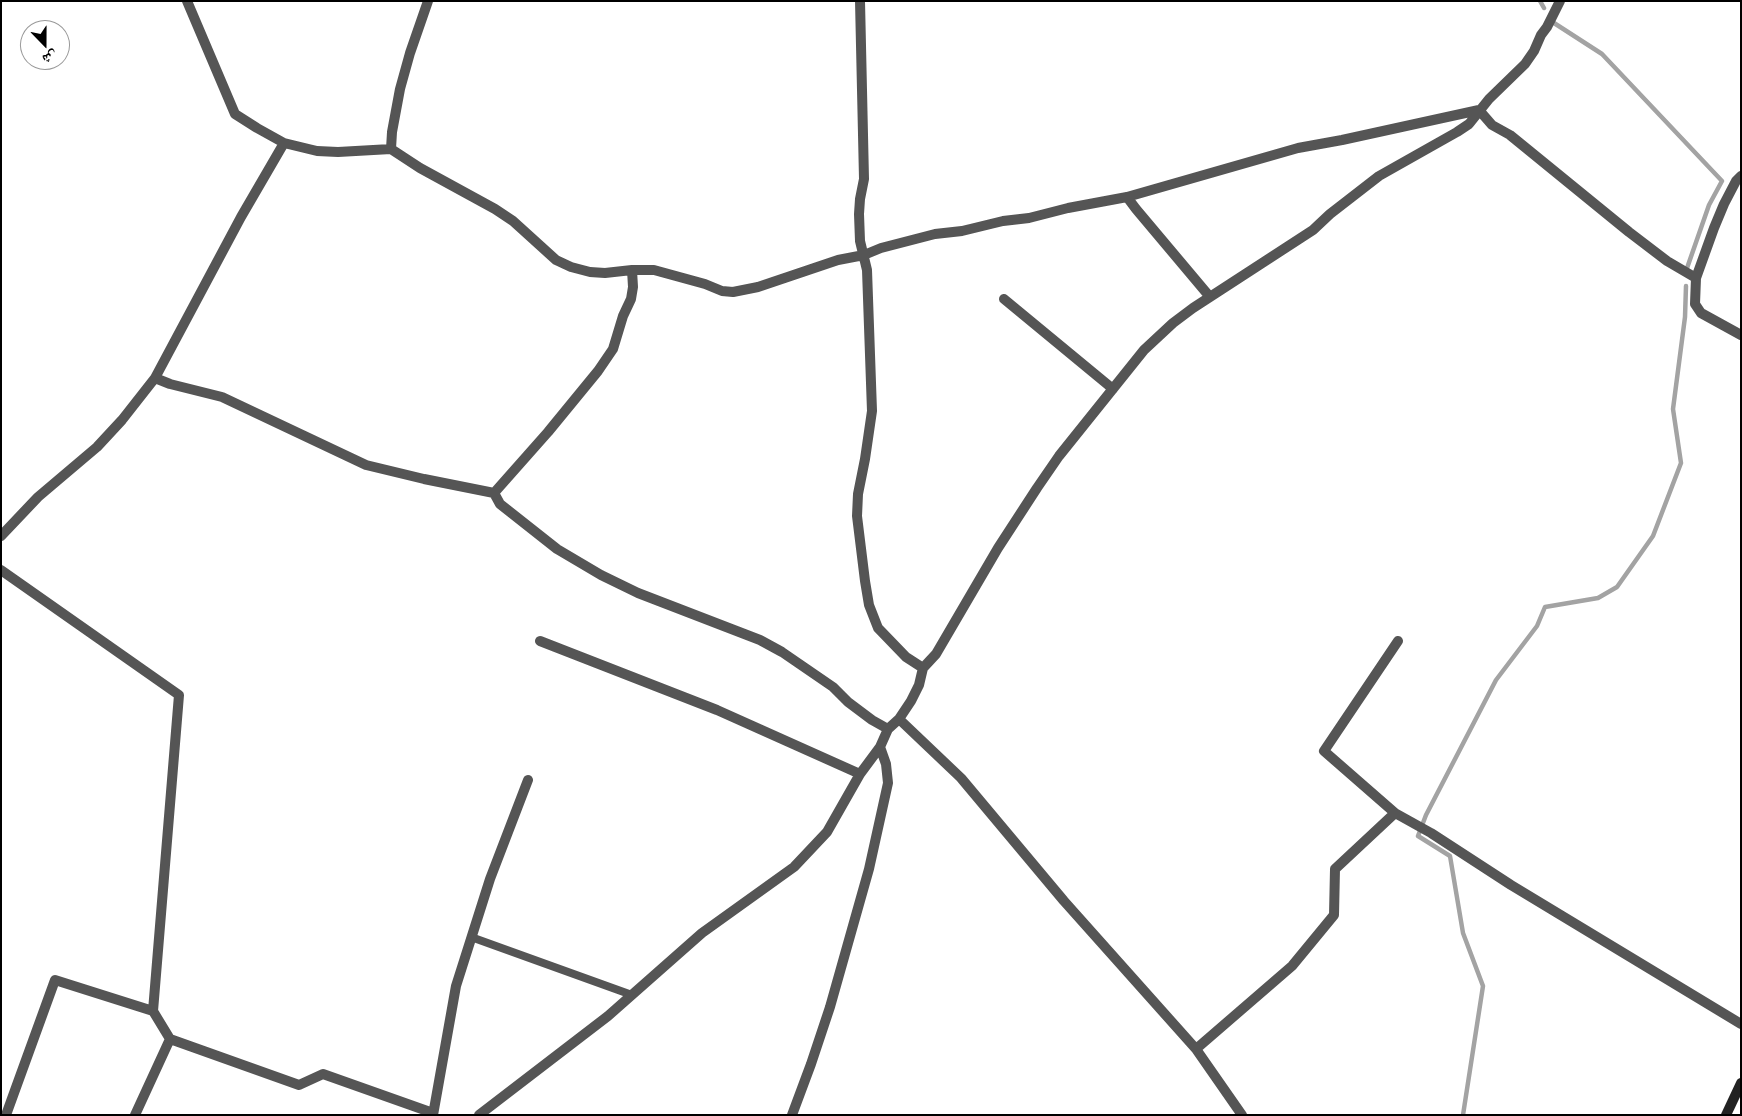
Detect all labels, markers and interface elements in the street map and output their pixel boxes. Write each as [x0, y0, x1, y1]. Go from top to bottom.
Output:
north arrow [20, 20, 70, 70]
text: ش [40, 48, 60, 68]

